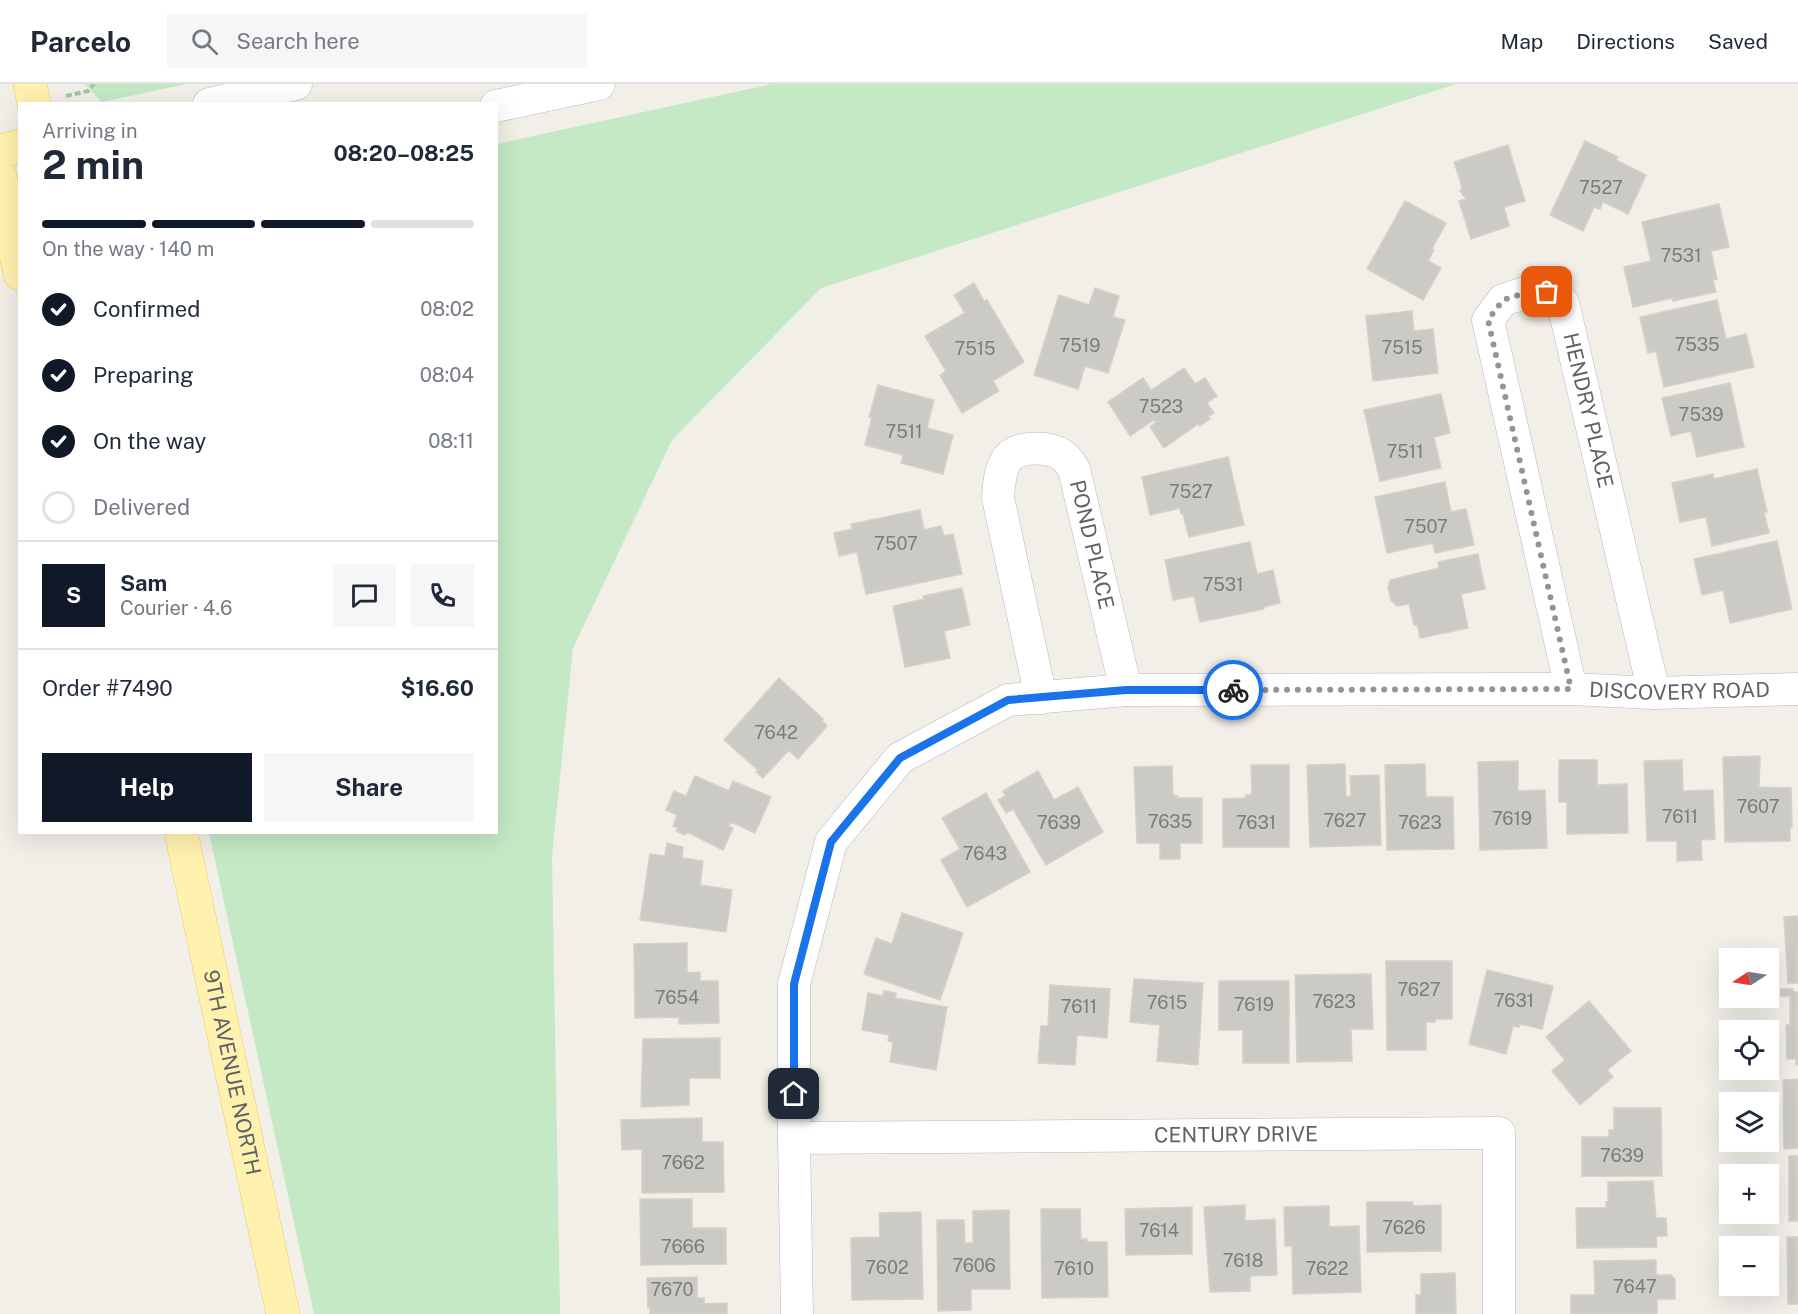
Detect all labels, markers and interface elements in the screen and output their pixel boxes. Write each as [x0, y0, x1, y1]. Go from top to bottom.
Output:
search box [167, 14, 587, 68]
text: Parcelo [30, 25, 131, 58]
icon: search [188, 25, 221, 58]
text: Search here [236, 28, 360, 54]
text: Map [1501, 29, 1543, 54]
text: Directions [1576, 29, 1675, 54]
text: Saved [1708, 29, 1768, 54]
text: Arriving in [42, 119, 137, 143]
text: 08:20–08:25 [334, 140, 474, 166]
text: 2 min [42, 142, 144, 188]
house number: 7527 [1579, 177, 1623, 198]
text: On the way · 140 m [42, 237, 214, 261]
house number: 7531 [1660, 245, 1702, 266]
pin [1521, 266, 1572, 317]
icon: bag [1530, 275, 1563, 308]
icon: check [42, 293, 75, 326]
text: Confirmed [93, 296, 200, 322]
text: 08:02 [420, 297, 474, 321]
street label: HENDRY PLACE [1558, 330, 1619, 490]
house number: 7535 [1674, 334, 1720, 355]
house number: 7519 [1060, 335, 1100, 356]
house number: 7515 [1381, 337, 1423, 358]
house number: 7515 [954, 338, 996, 359]
icon: check [42, 359, 75, 392]
text: Preparing [93, 362, 194, 388]
text: 08:04 [420, 363, 474, 387]
house number: 7523 [1139, 396, 1183, 417]
house number: 7539 [1679, 404, 1723, 425]
house number: 7511 [886, 421, 923, 442]
icon: check [42, 425, 75, 458]
text: On the way [93, 428, 206, 454]
text: 08:11 [428, 429, 474, 453]
house number: 7511 [1387, 441, 1424, 462]
street label: POND PLACE [1065, 477, 1120, 611]
house number: 7527 [1169, 481, 1213, 502]
text: Delivered [93, 494, 190, 520]
house number: 7507 [1404, 516, 1448, 537]
house number: 7507 [874, 533, 918, 554]
button: chat [333, 564, 396, 627]
button: phone [411, 564, 474, 627]
text: Sam [120, 570, 167, 596]
house number: 7531 [1202, 574, 1244, 595]
text: S [66, 582, 81, 608]
text: Courier · 4.6 [120, 596, 232, 620]
courier [1203, 660, 1263, 720]
icon: bike [1217, 674, 1250, 707]
text: Order #7490 [42, 675, 173, 701]
text: $16.60 [401, 675, 474, 701]
street label: DISCOVERY ROAD [1588, 677, 1770, 705]
house number: 7642 [754, 722, 798, 743]
button: Help [42, 753, 252, 822]
button: Share [264, 753, 474, 822]
house number: 7607 [1736, 796, 1780, 817]
house number: 7611 [1662, 806, 1698, 827]
house number: 7619 [1492, 808, 1532, 829]
house number: 7627 [1323, 810, 1367, 831]
house number: 7635 [1148, 811, 1192, 832]
house number: 7639 [1037, 812, 1081, 833]
house number: 7631 [1236, 812, 1276, 833]
house number: 7623 [1398, 812, 1442, 833]
house number: 7643 [963, 843, 1007, 864]
north arrow [1719, 948, 1779, 1008]
map controls [1719, 948, 1779, 1296]
street label: 9TH AVENUE NORTH [199, 968, 266, 1177]
house number: 7627 [1397, 979, 1441, 1000]
house number: 7654 [655, 987, 699, 1008]
house number: 7631 [1494, 990, 1534, 1011]
house number: 7623 [1312, 991, 1356, 1012]
house number: 7615 [1147, 992, 1187, 1013]
house number: 7619 [1234, 994, 1274, 1015]
house number: 7611 [1061, 996, 1097, 1017]
button: locate [1719, 1020, 1779, 1080]
pin [768, 1068, 819, 1119]
icon: home [777, 1077, 810, 1110]
button: layers [1719, 1092, 1779, 1152]
street label: CENTURY DRIVE [1154, 1121, 1318, 1147]
house number: 7639 [1600, 1145, 1644, 1166]
house number: 7662 [661, 1152, 705, 1173]
button: + [1719, 1164, 1779, 1224]
house number: 7626 [1382, 1217, 1426, 1238]
house number: 7614 [1139, 1220, 1179, 1241]
house number: 7666 [661, 1236, 705, 1257]
button: − [1719, 1236, 1779, 1296]
house number: 7618 [1223, 1250, 1263, 1271]
house number: 7606 [952, 1255, 996, 1276]
house number: 7602 [865, 1257, 909, 1278]
house number: 7610 [1054, 1258, 1094, 1279]
house number: 7622 [1305, 1258, 1349, 1279]
house number: 7647 [1613, 1276, 1657, 1297]
house number: 7670 [651, 1279, 693, 1300]

